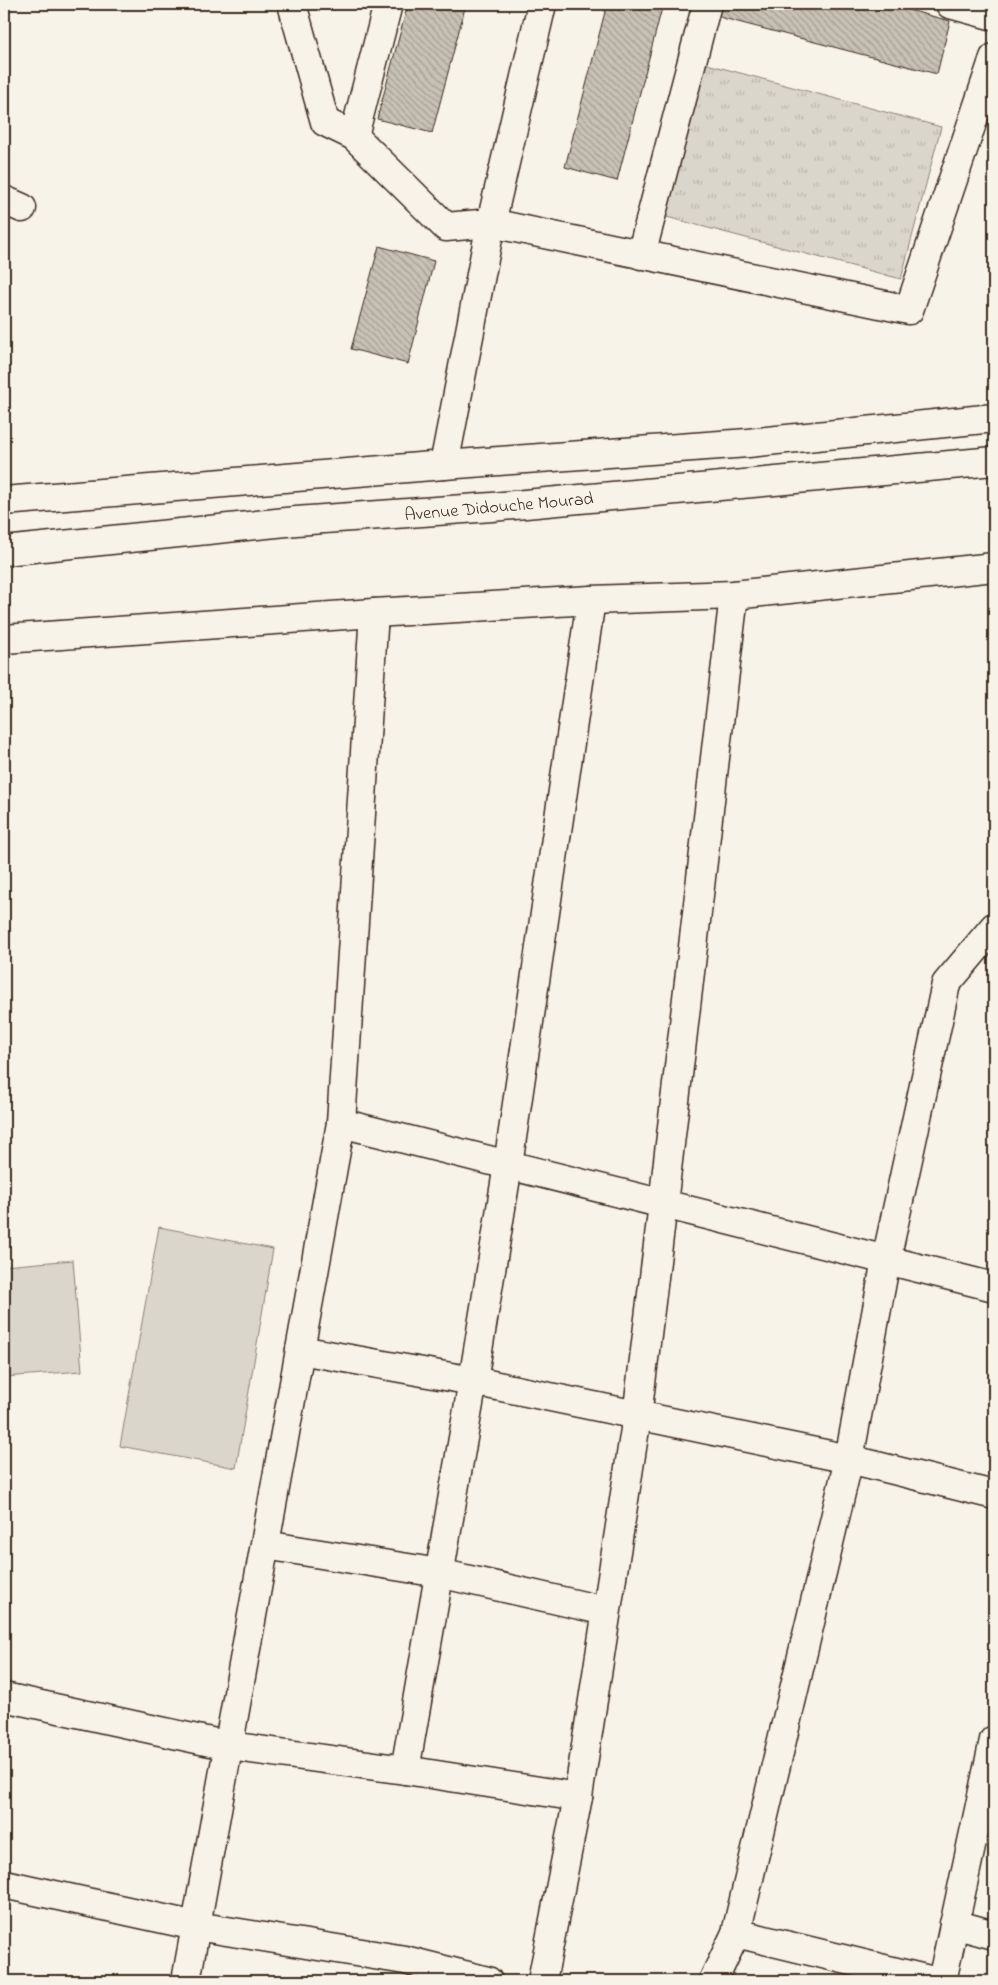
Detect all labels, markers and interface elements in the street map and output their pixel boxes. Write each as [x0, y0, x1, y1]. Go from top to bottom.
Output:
street label: Avenue Didouche Mourad [404, 487, 595, 529]

